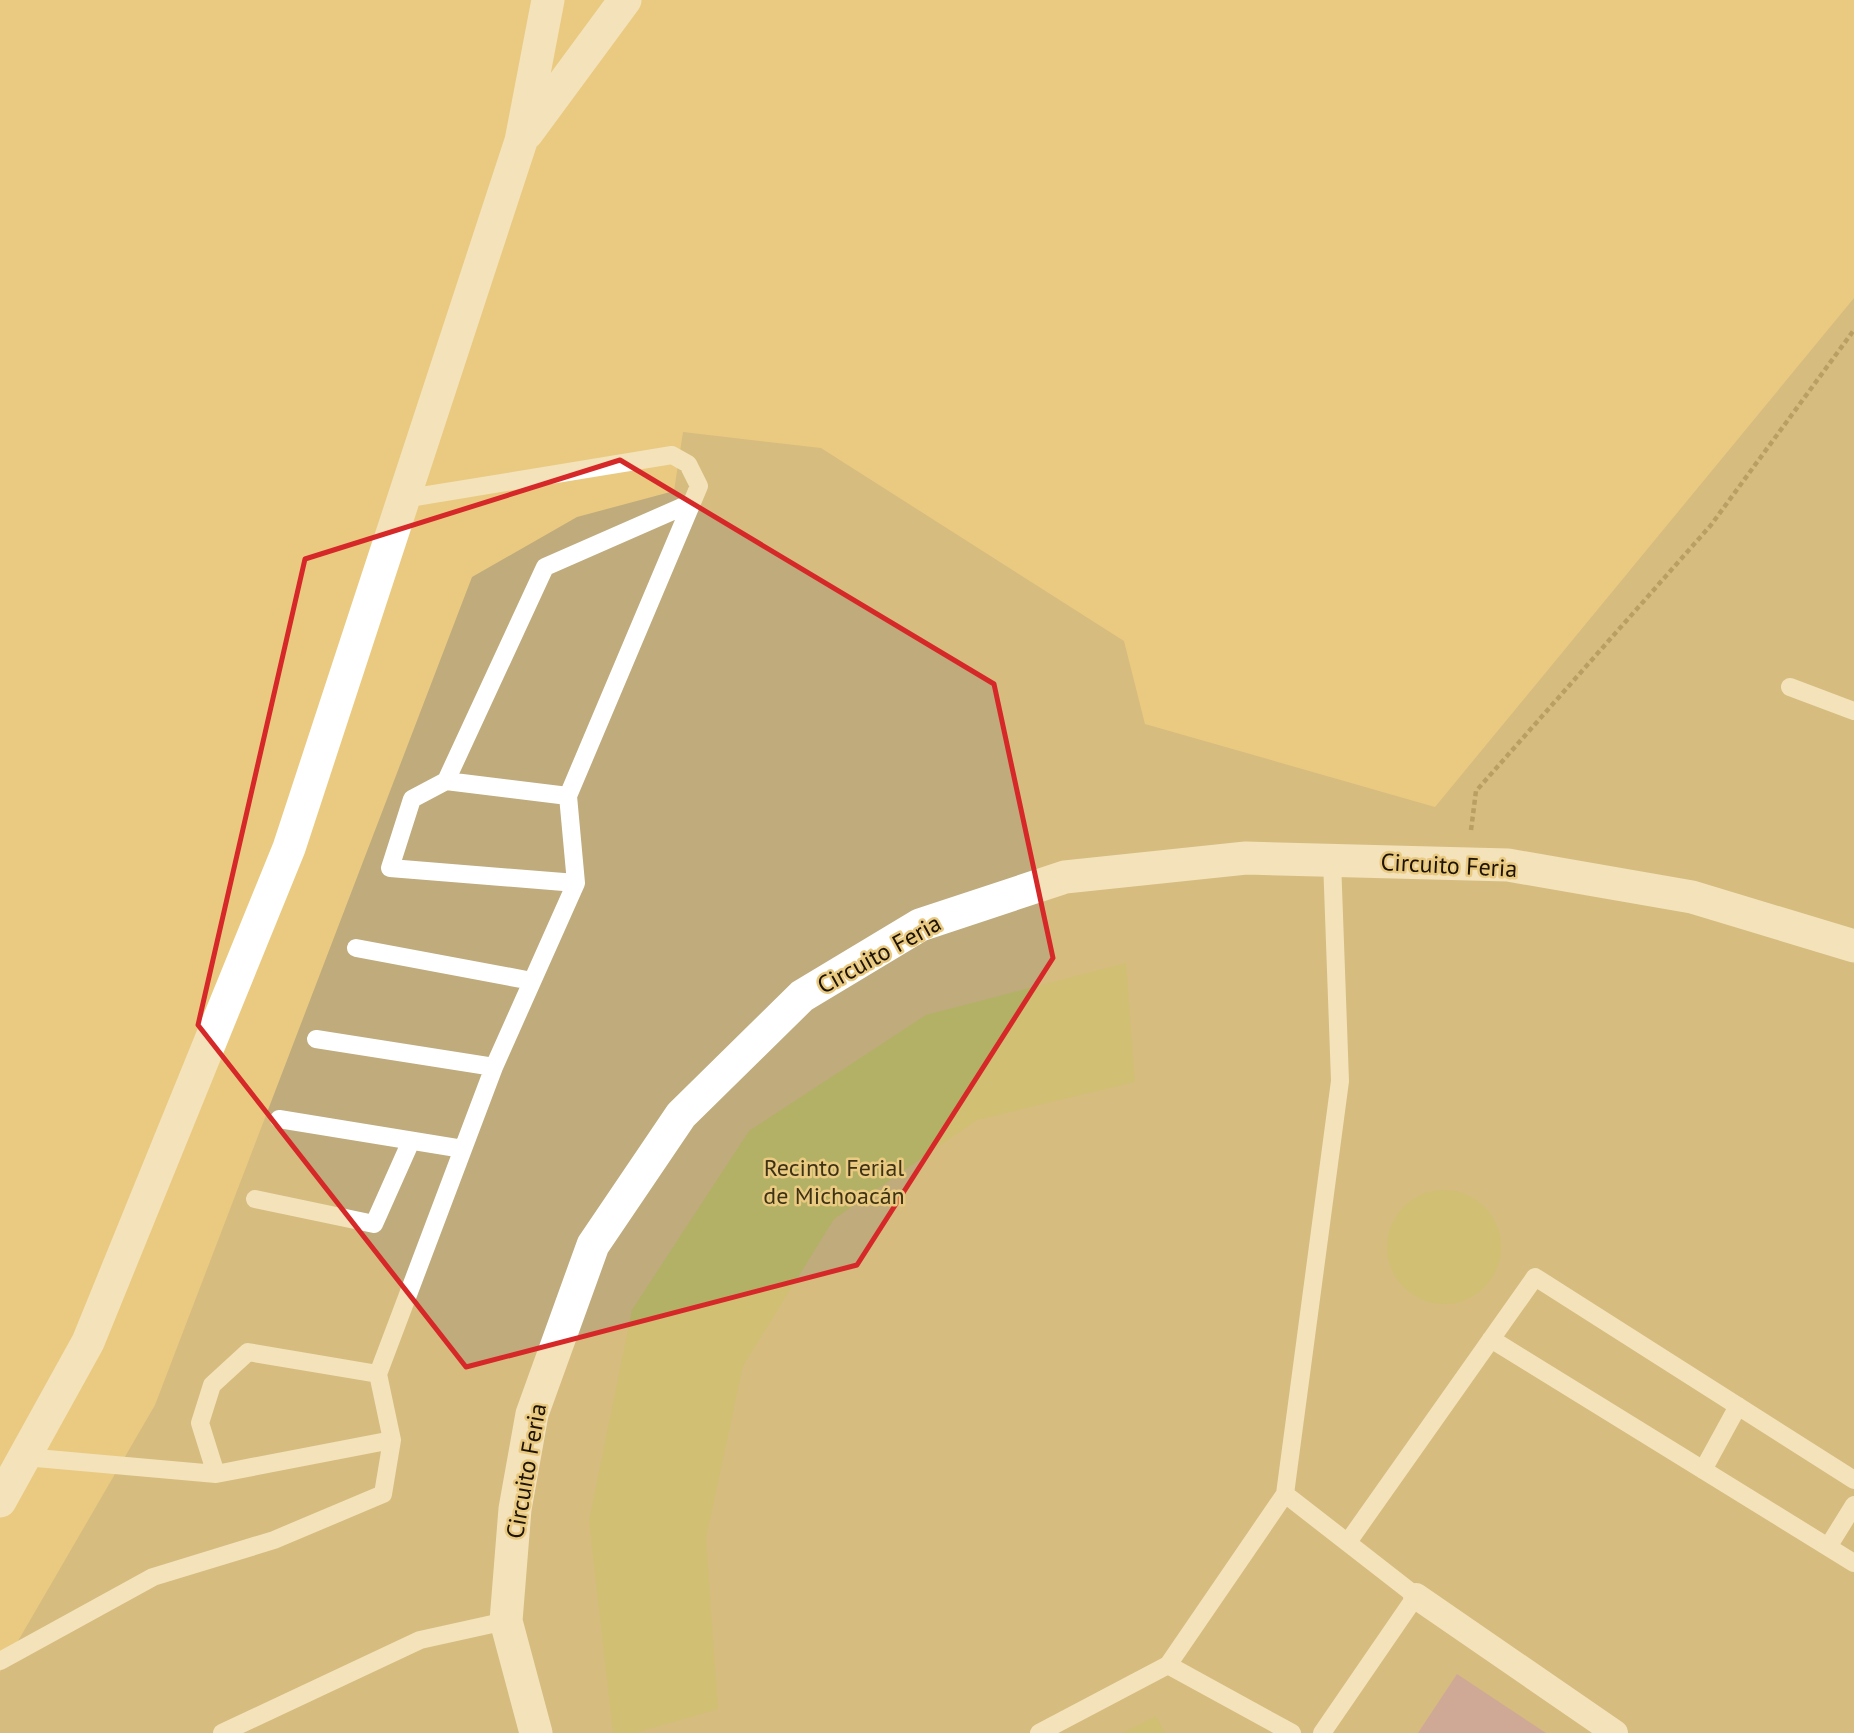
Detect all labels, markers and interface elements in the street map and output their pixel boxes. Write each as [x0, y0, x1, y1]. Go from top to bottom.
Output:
street label: Circuito Feria [1380, 846, 1518, 884]
street label: Circuito Feria [812, 907, 946, 1001]
park label: Recinto Ferial de Michoacán [763, 1152, 905, 1211]
street label: Circuito Feria [499, 1401, 553, 1541]

